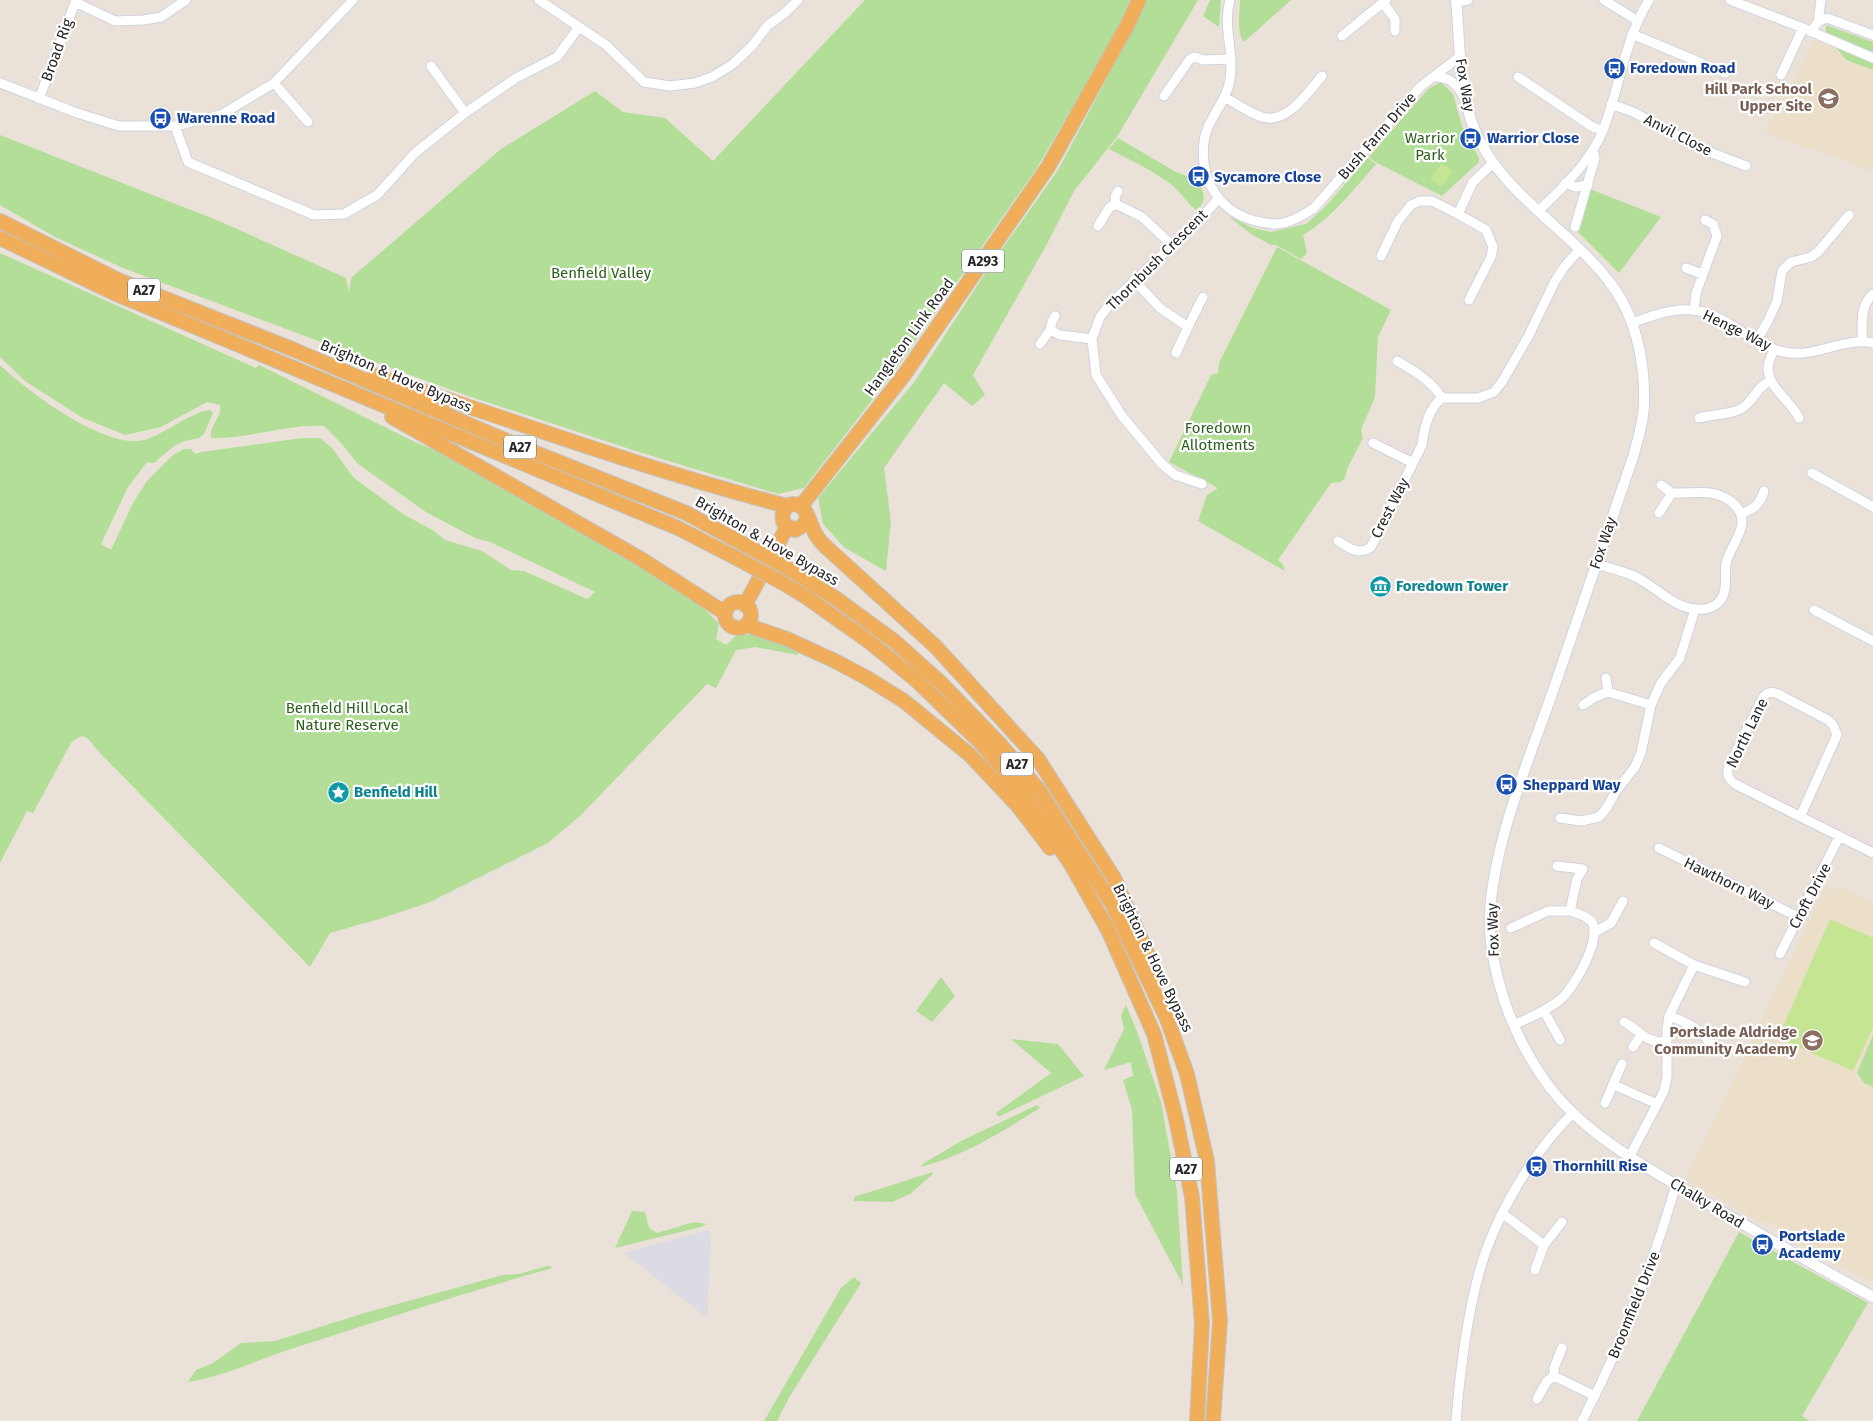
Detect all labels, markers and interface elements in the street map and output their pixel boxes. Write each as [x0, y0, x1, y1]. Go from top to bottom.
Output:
street label: Broad Rig [37, 16, 77, 84]
bus stop icon: Foredown Road [1602, 56, 1626, 80]
street label: Fox Way [1451, 57, 1479, 114]
place label: Foredown Road [1630, 59, 1735, 77]
place label: Hill Park School Upper Site [1705, 80, 1813, 115]
school or university icon: Hill Park School Upper Site [1816, 86, 1840, 110]
street label: Bush Farm Drive [1334, 89, 1420, 183]
bus stop icon: Warenne Road [149, 106, 173, 130]
place label: Warenne Road [177, 109, 275, 127]
street label: Anvil Close [1641, 110, 1715, 160]
bus stop icon: Warrior Close [1459, 126, 1483, 150]
park label: Warrior Park [1405, 129, 1455, 164]
place label: Warrior Close [1487, 129, 1579, 147]
bus stop icon: Sycamore Close [1186, 165, 1210, 189]
place label: Sycamore Close [1214, 168, 1321, 186]
street label: Thornbush Crescent [1103, 205, 1212, 314]
road number: A293 [962, 250, 1004, 272]
park label: Benfield Valley [551, 264, 652, 282]
street label: Hangleton Link Road [860, 275, 958, 399]
road number: A27 [128, 278, 160, 302]
street label: Henge Way [1700, 306, 1775, 355]
street label: Brighton & Hove Bypass [318, 336, 474, 416]
park label: Foredown Allotments [1181, 419, 1255, 454]
road number: A27 [504, 436, 536, 458]
street label: Crest Way [1367, 474, 1413, 541]
street label: Brighton & Hove Bypass [692, 492, 842, 590]
street label: Fox Way [1586, 514, 1620, 571]
museum icon: Foredown Tower [1368, 574, 1392, 598]
place label: Foredown Tower [1396, 577, 1509, 595]
street label: North Lane [1722, 695, 1772, 771]
park label: Benfield Hill Local Nature Reserve [286, 699, 409, 734]
road number: A27 [1001, 752, 1033, 776]
bus stop icon: Sheppard Way [1495, 773, 1519, 797]
place label: Sheppard Way [1523, 776, 1621, 794]
place icon: Benfield Hill [326, 780, 350, 804]
place label: Benfield Hill [354, 783, 438, 801]
street label: Hawthorn Way [1681, 853, 1777, 913]
street label: Croft Drive [1785, 860, 1835, 932]
street label: Brighton & Hove Bypass [1109, 881, 1197, 1035]
street label: Fox Way [1483, 902, 1503, 957]
place label: Portslade Aldridge Community Academy [1654, 1023, 1797, 1058]
school or university icon: Portslade Aldridge Community Academy [1801, 1029, 1825, 1053]
bus stop icon: Thornhill Rise [1525, 1154, 1549, 1178]
place label: Thornhill Rise [1553, 1157, 1648, 1175]
road number: A27 [1170, 1158, 1202, 1180]
street label: Chalky Road [1667, 1174, 1747, 1232]
place label: Portslade Academy [1778, 1227, 1845, 1262]
bus stop icon: Portslade Academy [1751, 1233, 1775, 1257]
street label: Broomfield Drive [1604, 1249, 1664, 1361]

